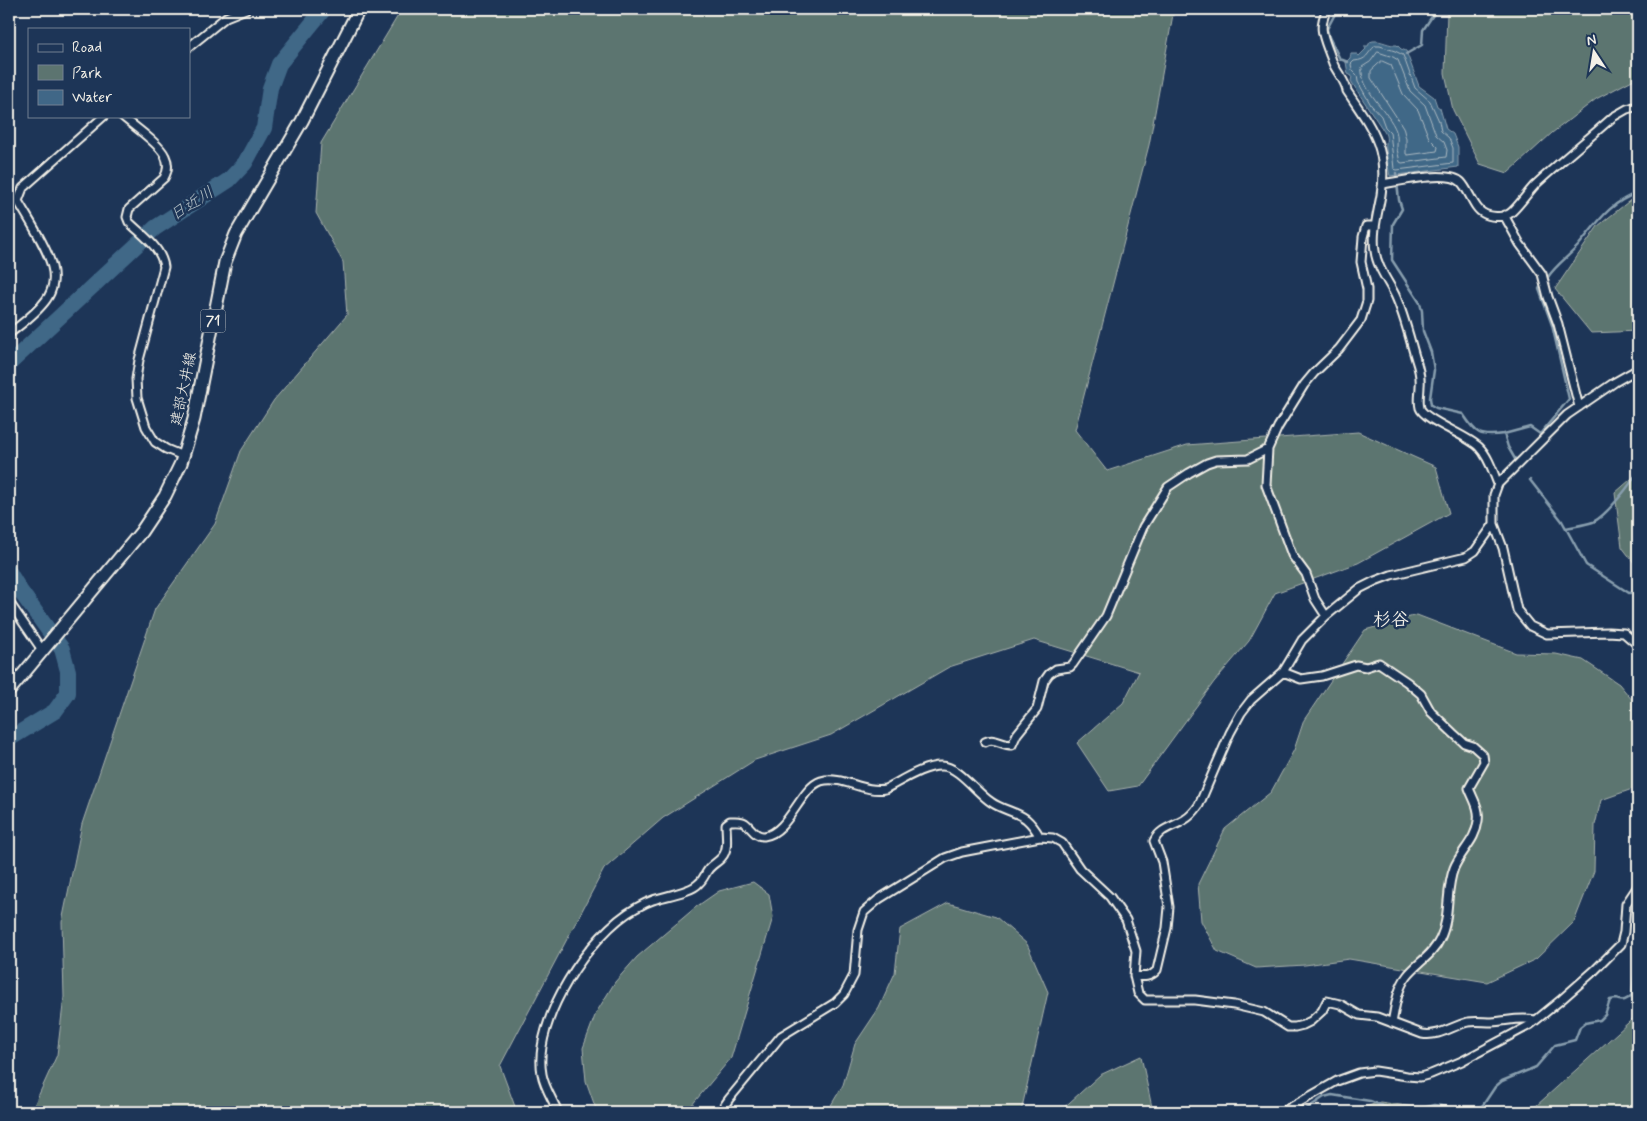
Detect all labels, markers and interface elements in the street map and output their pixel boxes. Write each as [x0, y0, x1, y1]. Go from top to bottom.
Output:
legend [28, 28, 190, 118]
north arrow [1570, 28, 1620, 78]
text: N [1585, 30, 1598, 50]
text: Road [72, 38, 102, 58]
text: Park [72, 64, 102, 84]
text: Water [72, 88, 112, 108]
water label: 日近川 [166, 182, 218, 226]
road number: 71 [200, 310, 226, 332]
street label: 建部大井線 [166, 350, 202, 428]
district label: 杉谷 [1373, 608, 1409, 632]

